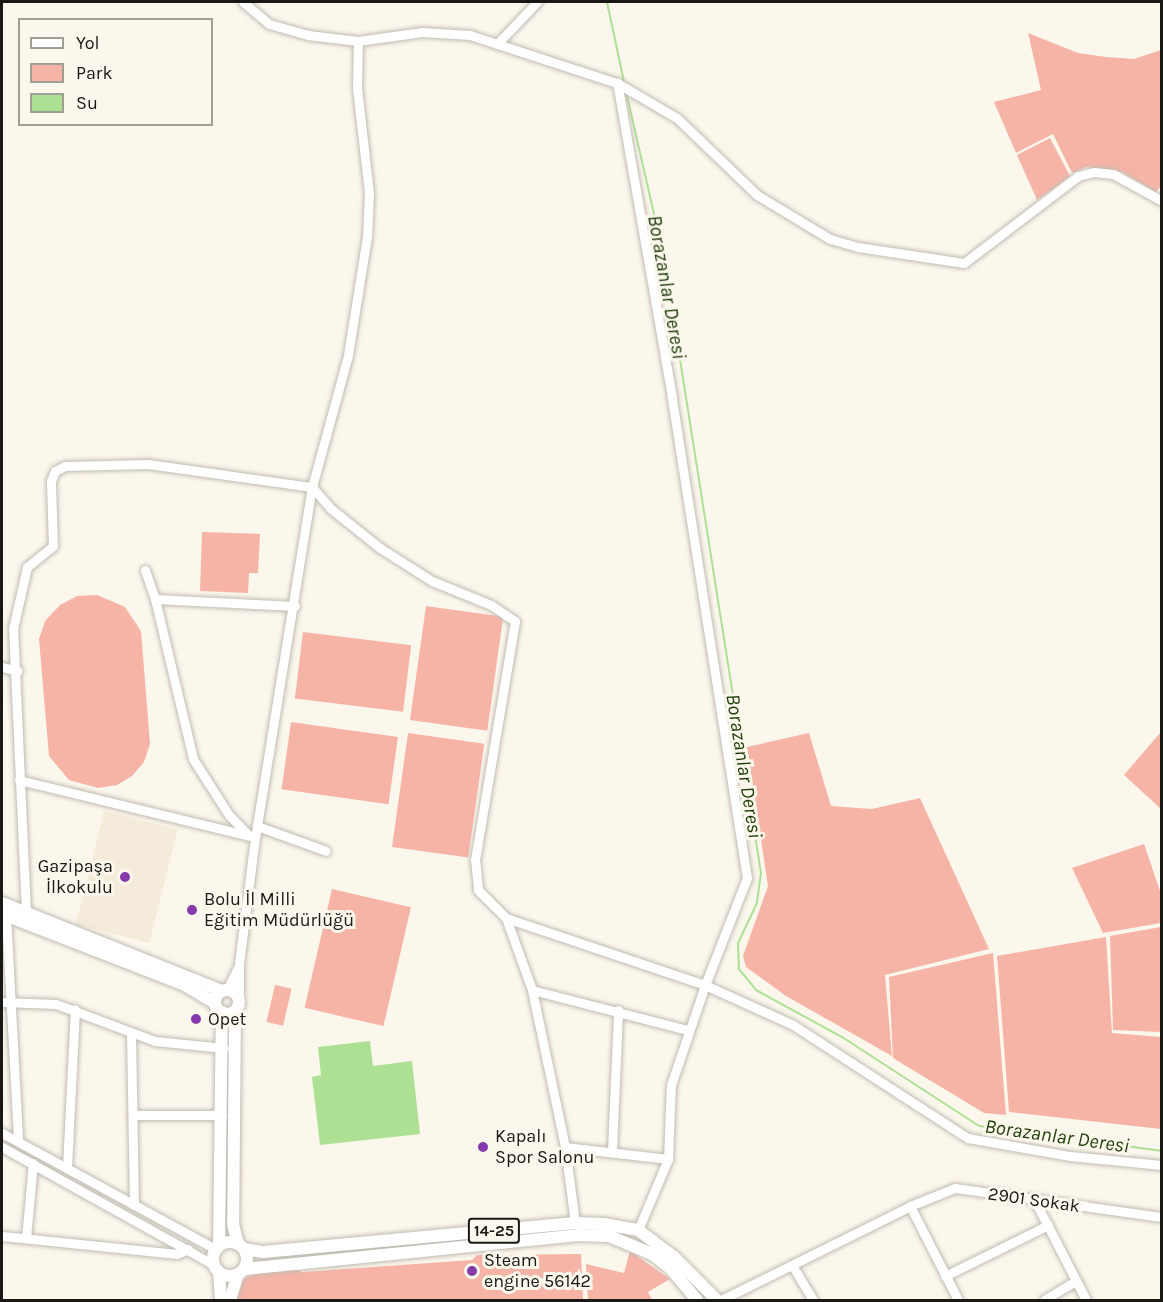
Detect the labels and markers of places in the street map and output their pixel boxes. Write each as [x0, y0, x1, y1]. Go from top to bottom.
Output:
place label: Gazipaşa İlkokulu [38, 856, 113, 898]
marker: Gazipaşa İlkokulu [118, 870, 132, 884]
place label: Bolu İl Milli Eğitim Müdürlüğü [204, 889, 354, 932]
marker: Bolu İl Milli Eğitim Müdürlüğü [185, 903, 199, 917]
place label: Opet [208, 1008, 246, 1030]
marker: Opet [189, 1012, 203, 1026]
place label: Kapalı Spor Salonu [495, 1126, 594, 1168]
marker: Kapalı Spor Salonu [476, 1140, 490, 1154]
place label: Steam engine 56142 [484, 1250, 591, 1292]
marker: Steam engine 56142 [465, 1264, 479, 1278]

